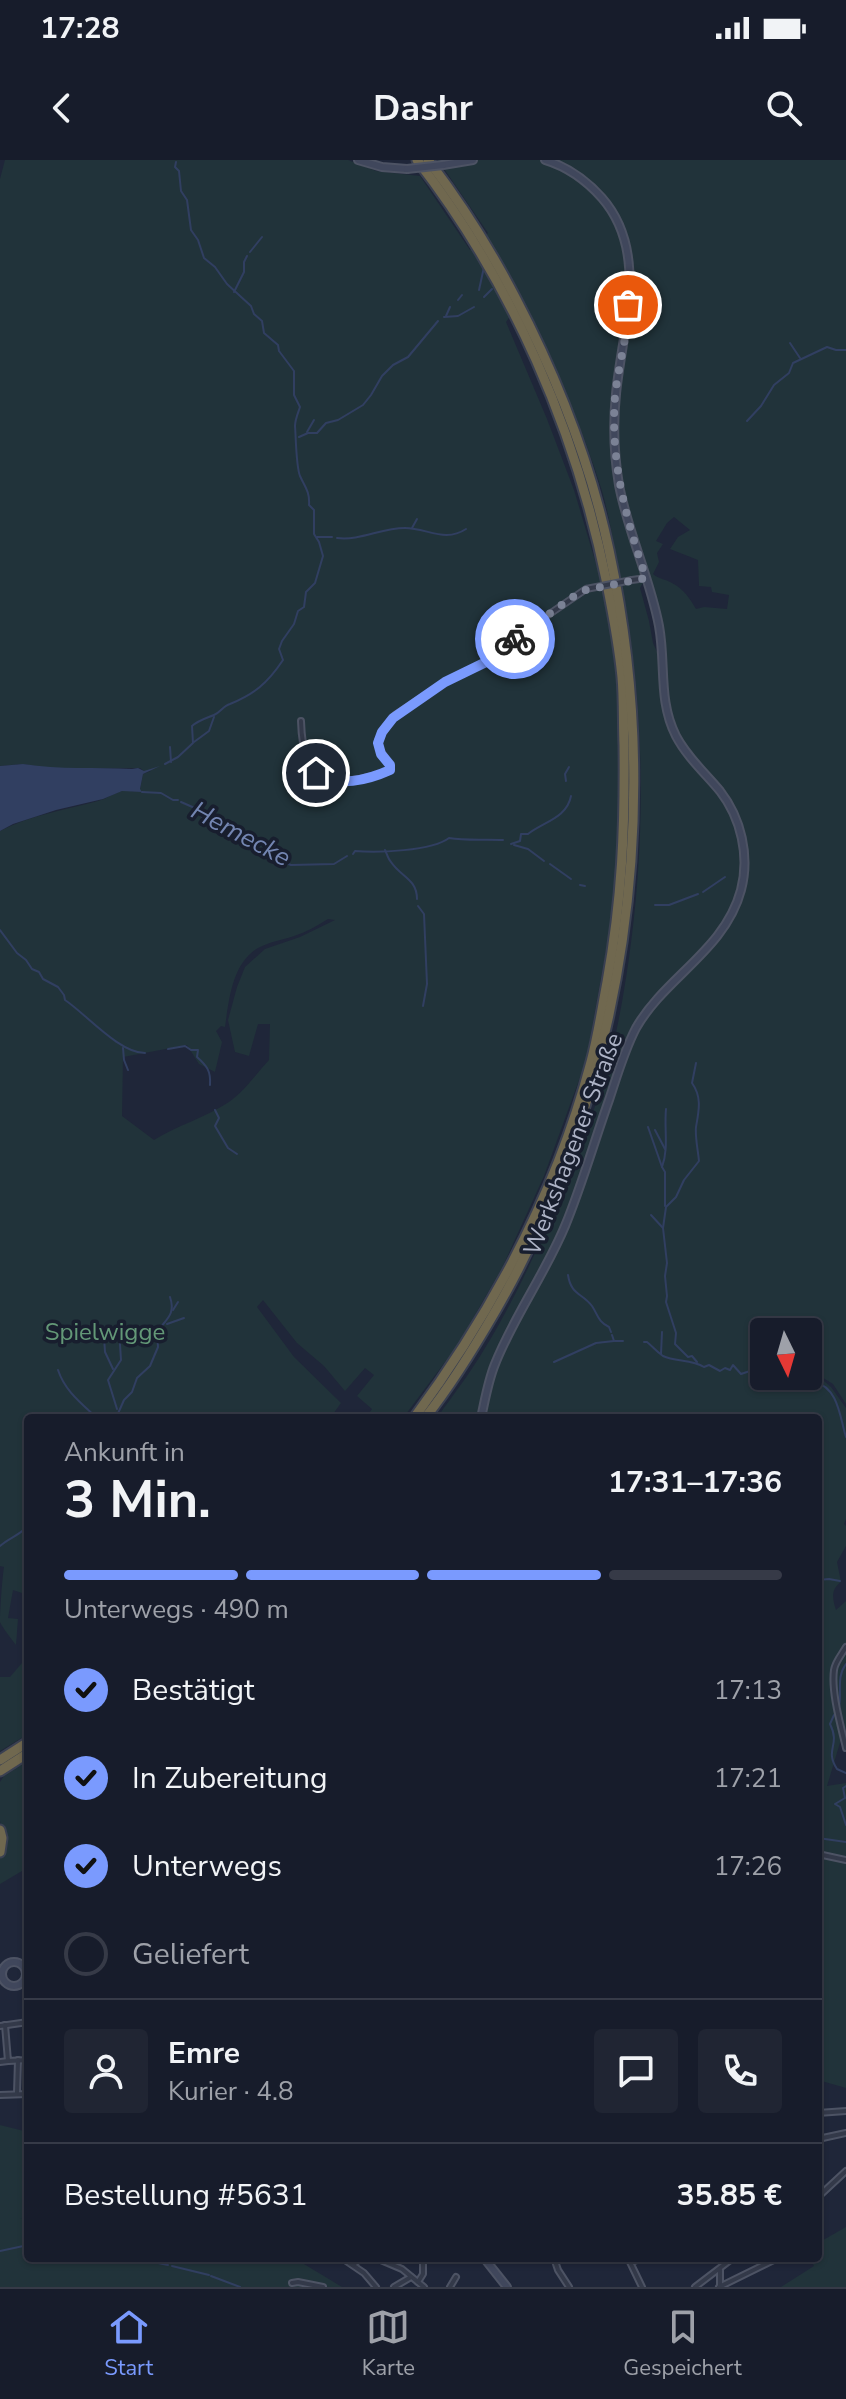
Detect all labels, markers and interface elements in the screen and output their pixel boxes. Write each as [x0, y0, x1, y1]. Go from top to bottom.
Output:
text: 17:28 [40, 8, 119, 49]
text: Dashr [373, 84, 473, 133]
icon: back [40, 86, 84, 130]
icon: search [762, 86, 806, 130]
pin [594, 271, 662, 339]
icon: bag [606, 283, 650, 327]
courier [475, 599, 555, 679]
icon: bike [493, 617, 537, 661]
pin [282, 739, 350, 807]
icon: home [294, 751, 338, 795]
water label: Hemecke [185, 793, 297, 875]
street label: Werkshagener Straße [516, 1028, 630, 1260]
park label: Spielwigge [45, 1316, 165, 1348]
north arrow [750, 1318, 822, 1390]
map controls [750, 1318, 822, 1390]
text: Ankunft in [64, 1435, 185, 1470]
text: 17:31–17:36 [608, 1462, 782, 1503]
text: 3 Min. [64, 1464, 211, 1535]
text: Unterwegs · 490 m [64, 1592, 289, 1627]
icon: check [64, 1668, 108, 1712]
text: Bestätigt [132, 1670, 254, 1711]
text: 17:13 [714, 1673, 782, 1708]
icon: check [64, 1756, 108, 1800]
text: In Zubereitung [132, 1758, 328, 1799]
text: 17:21 [714, 1761, 782, 1796]
icon: check [64, 1844, 108, 1888]
text: Unterwegs [132, 1846, 282, 1887]
text: 17:26 [714, 1849, 782, 1884]
text: Geliefert [132, 1934, 249, 1975]
button: person [64, 2029, 148, 2113]
button: chat [594, 2029, 678, 2113]
button: phone [698, 2029, 782, 2113]
text: Emre [168, 2033, 240, 2074]
text: Kurier · 4.8 [168, 2074, 293, 2109]
text: Bestellung #5631 [64, 2175, 308, 2216]
text: 35.85 € [676, 2175, 782, 2216]
tab: Start [104, 2305, 153, 2383]
tab: Karte [362, 2305, 415, 2383]
tab: Gespeichert [623, 2305, 742, 2383]

